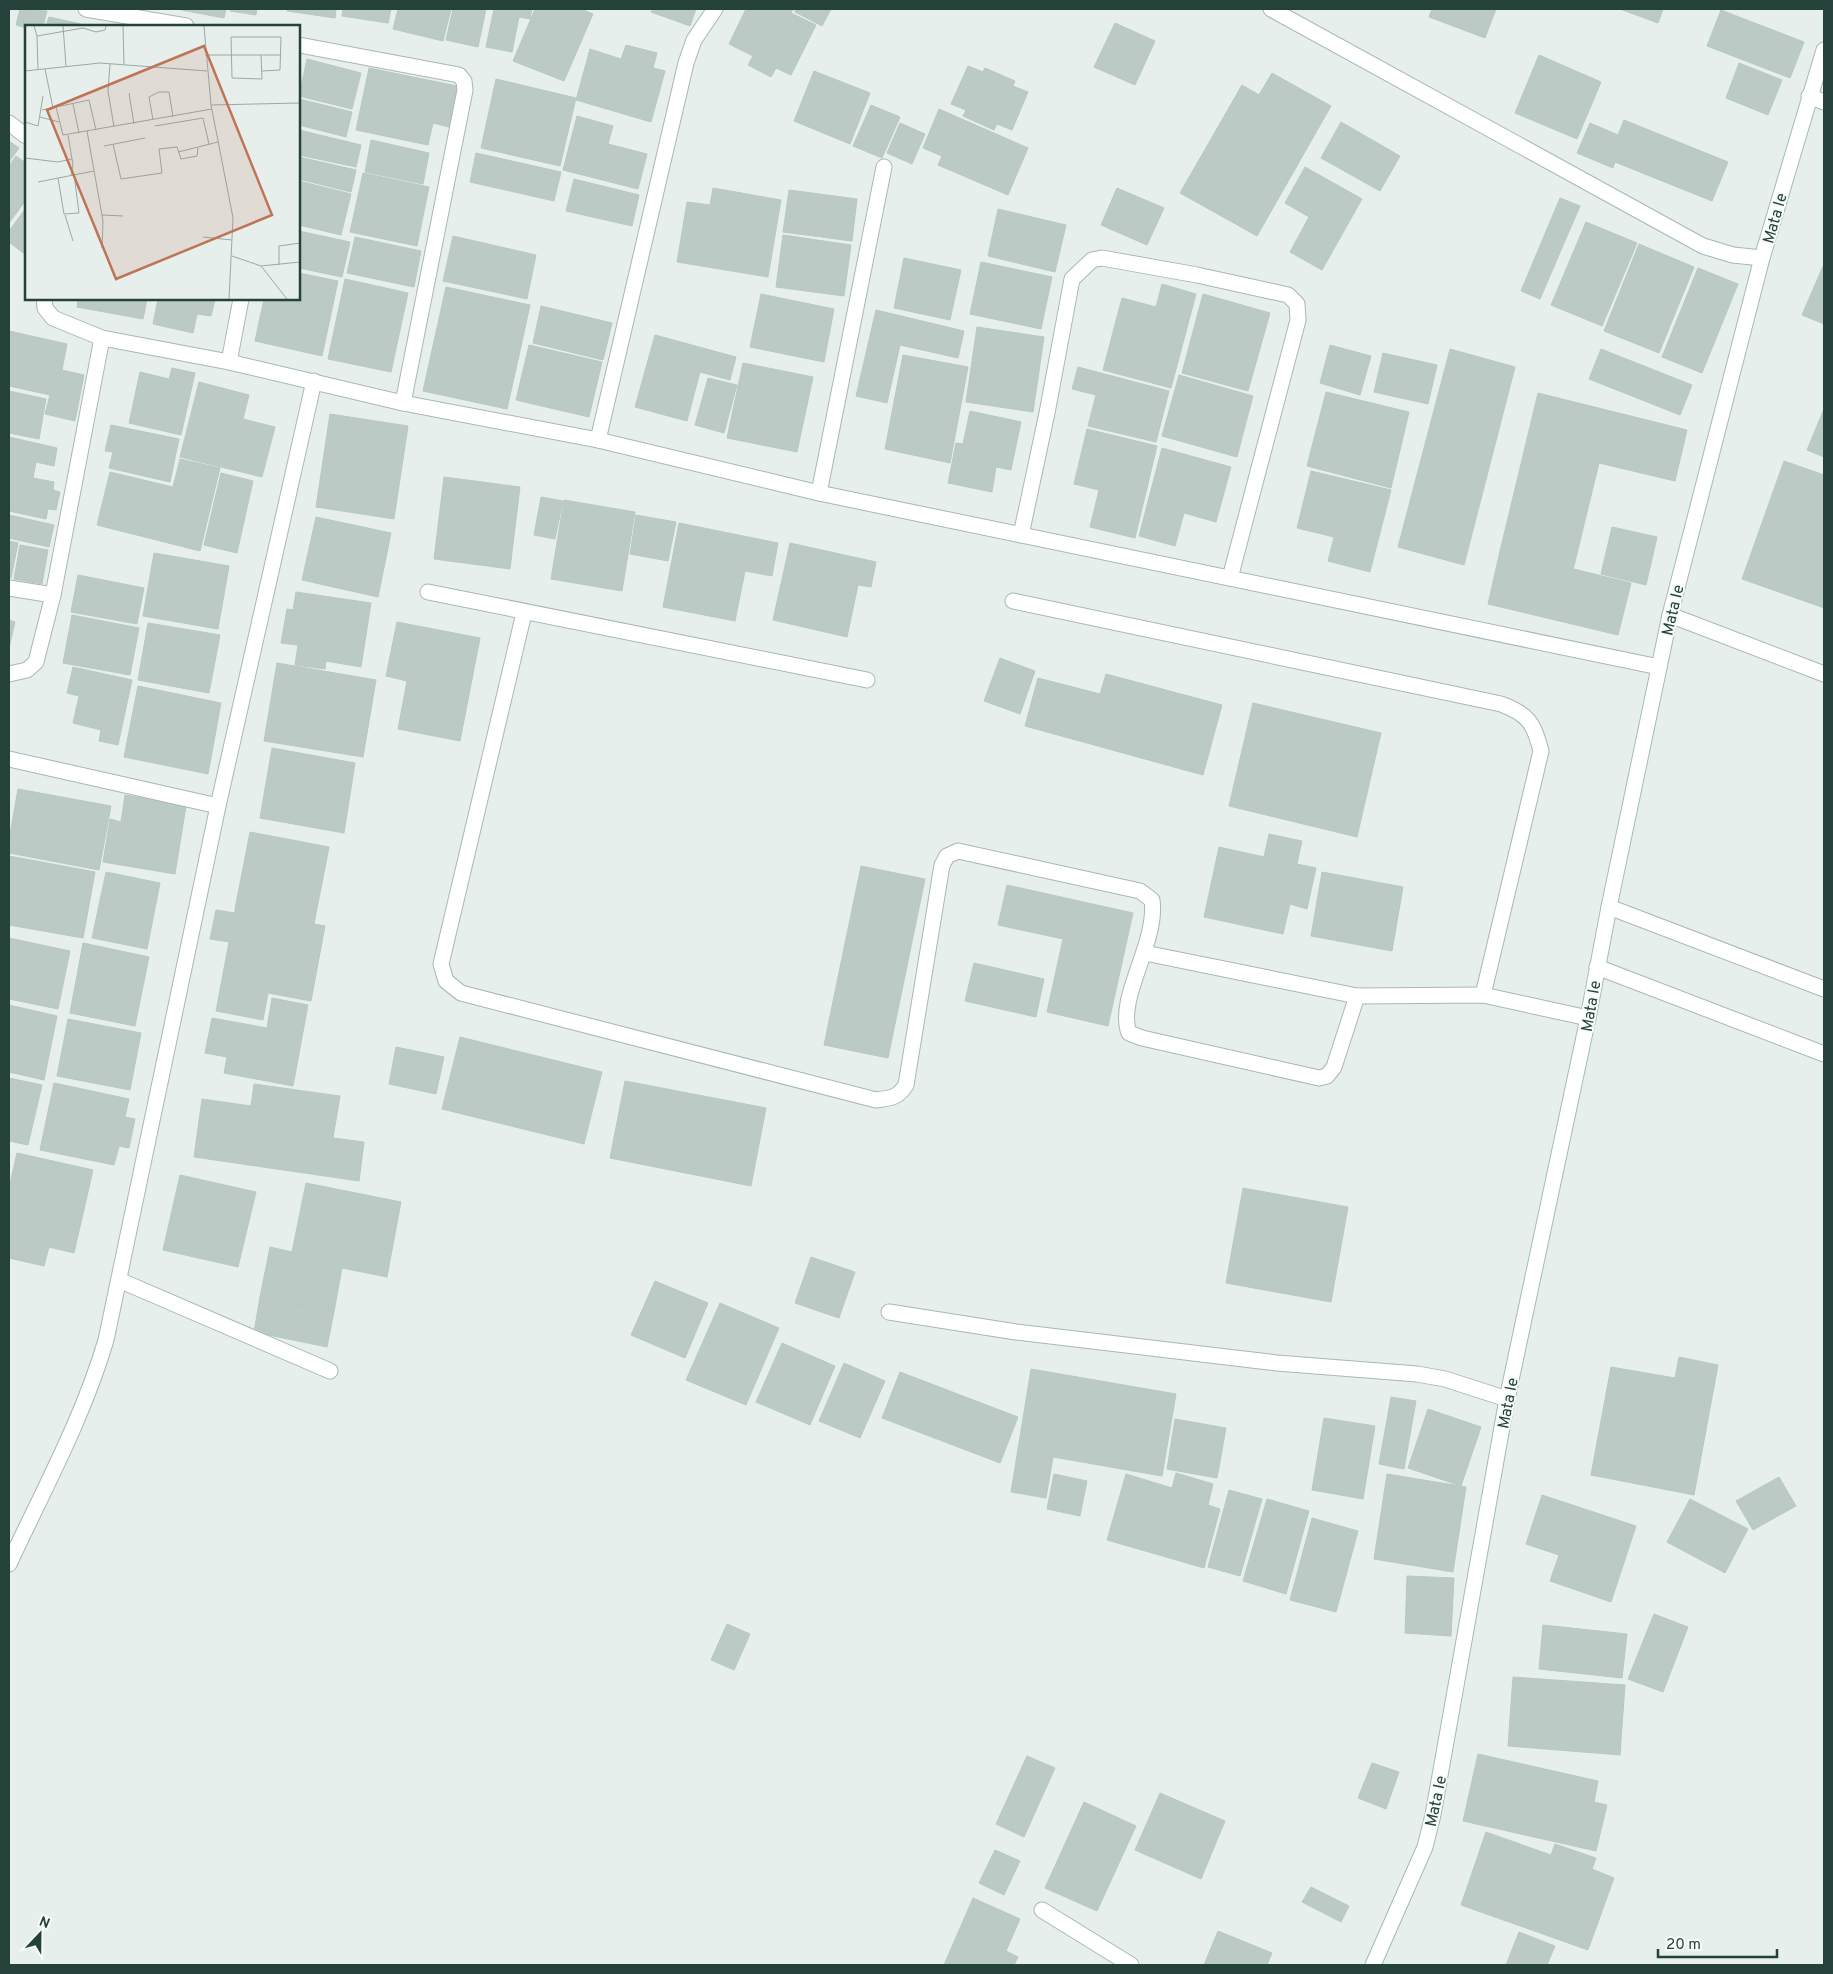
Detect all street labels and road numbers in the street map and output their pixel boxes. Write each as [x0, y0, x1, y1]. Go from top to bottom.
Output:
street label: Mata Ie [1759, 191, 1793, 246]
street label: Mata Ie [1658, 583, 1690, 638]
street label: Mata Ie [1578, 979, 1606, 1034]
street label: Mata Ie [1494, 1376, 1524, 1431]
street label: Mata Ie [1422, 1774, 1452, 1829]

